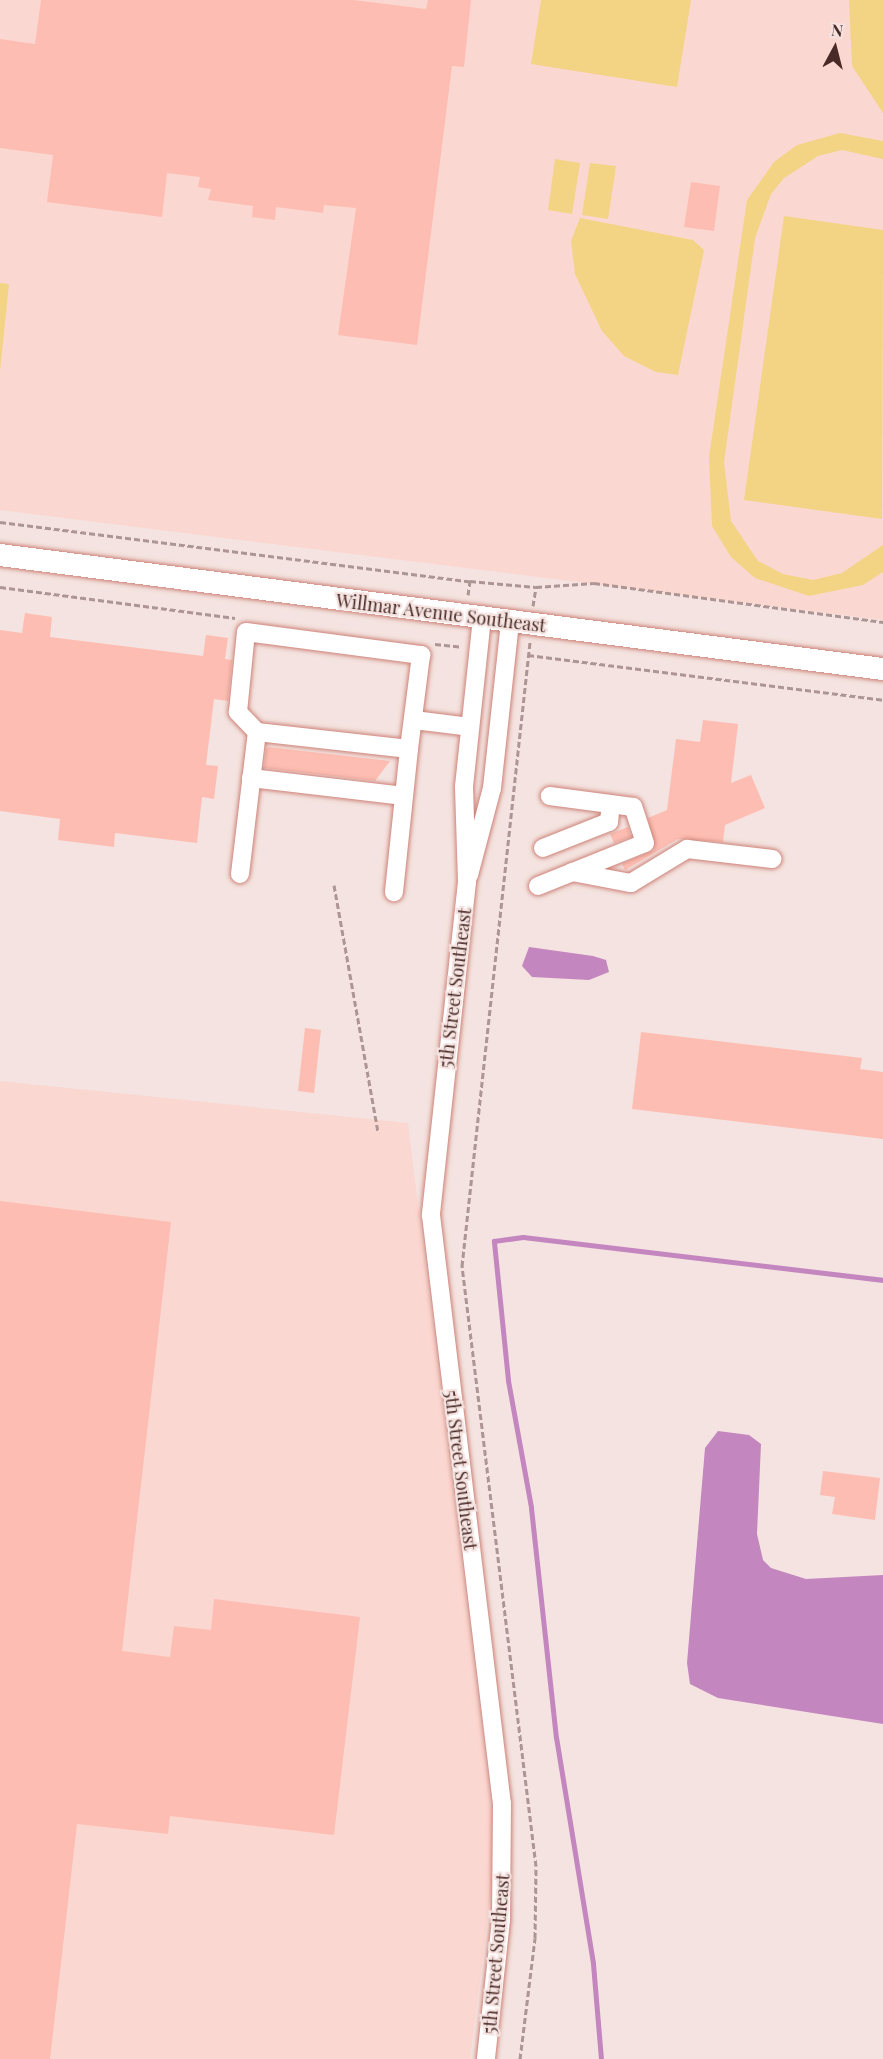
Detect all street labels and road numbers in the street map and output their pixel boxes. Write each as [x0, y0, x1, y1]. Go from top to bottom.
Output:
street label: Willmar Avenue Southeast [334, 589, 548, 637]
street label: 5th Street Southeast [434, 907, 476, 1069]
street label: 5th Street Southeast [440, 1389, 482, 1551]
street label: 5th Street Southeast [478, 1873, 514, 2035]

